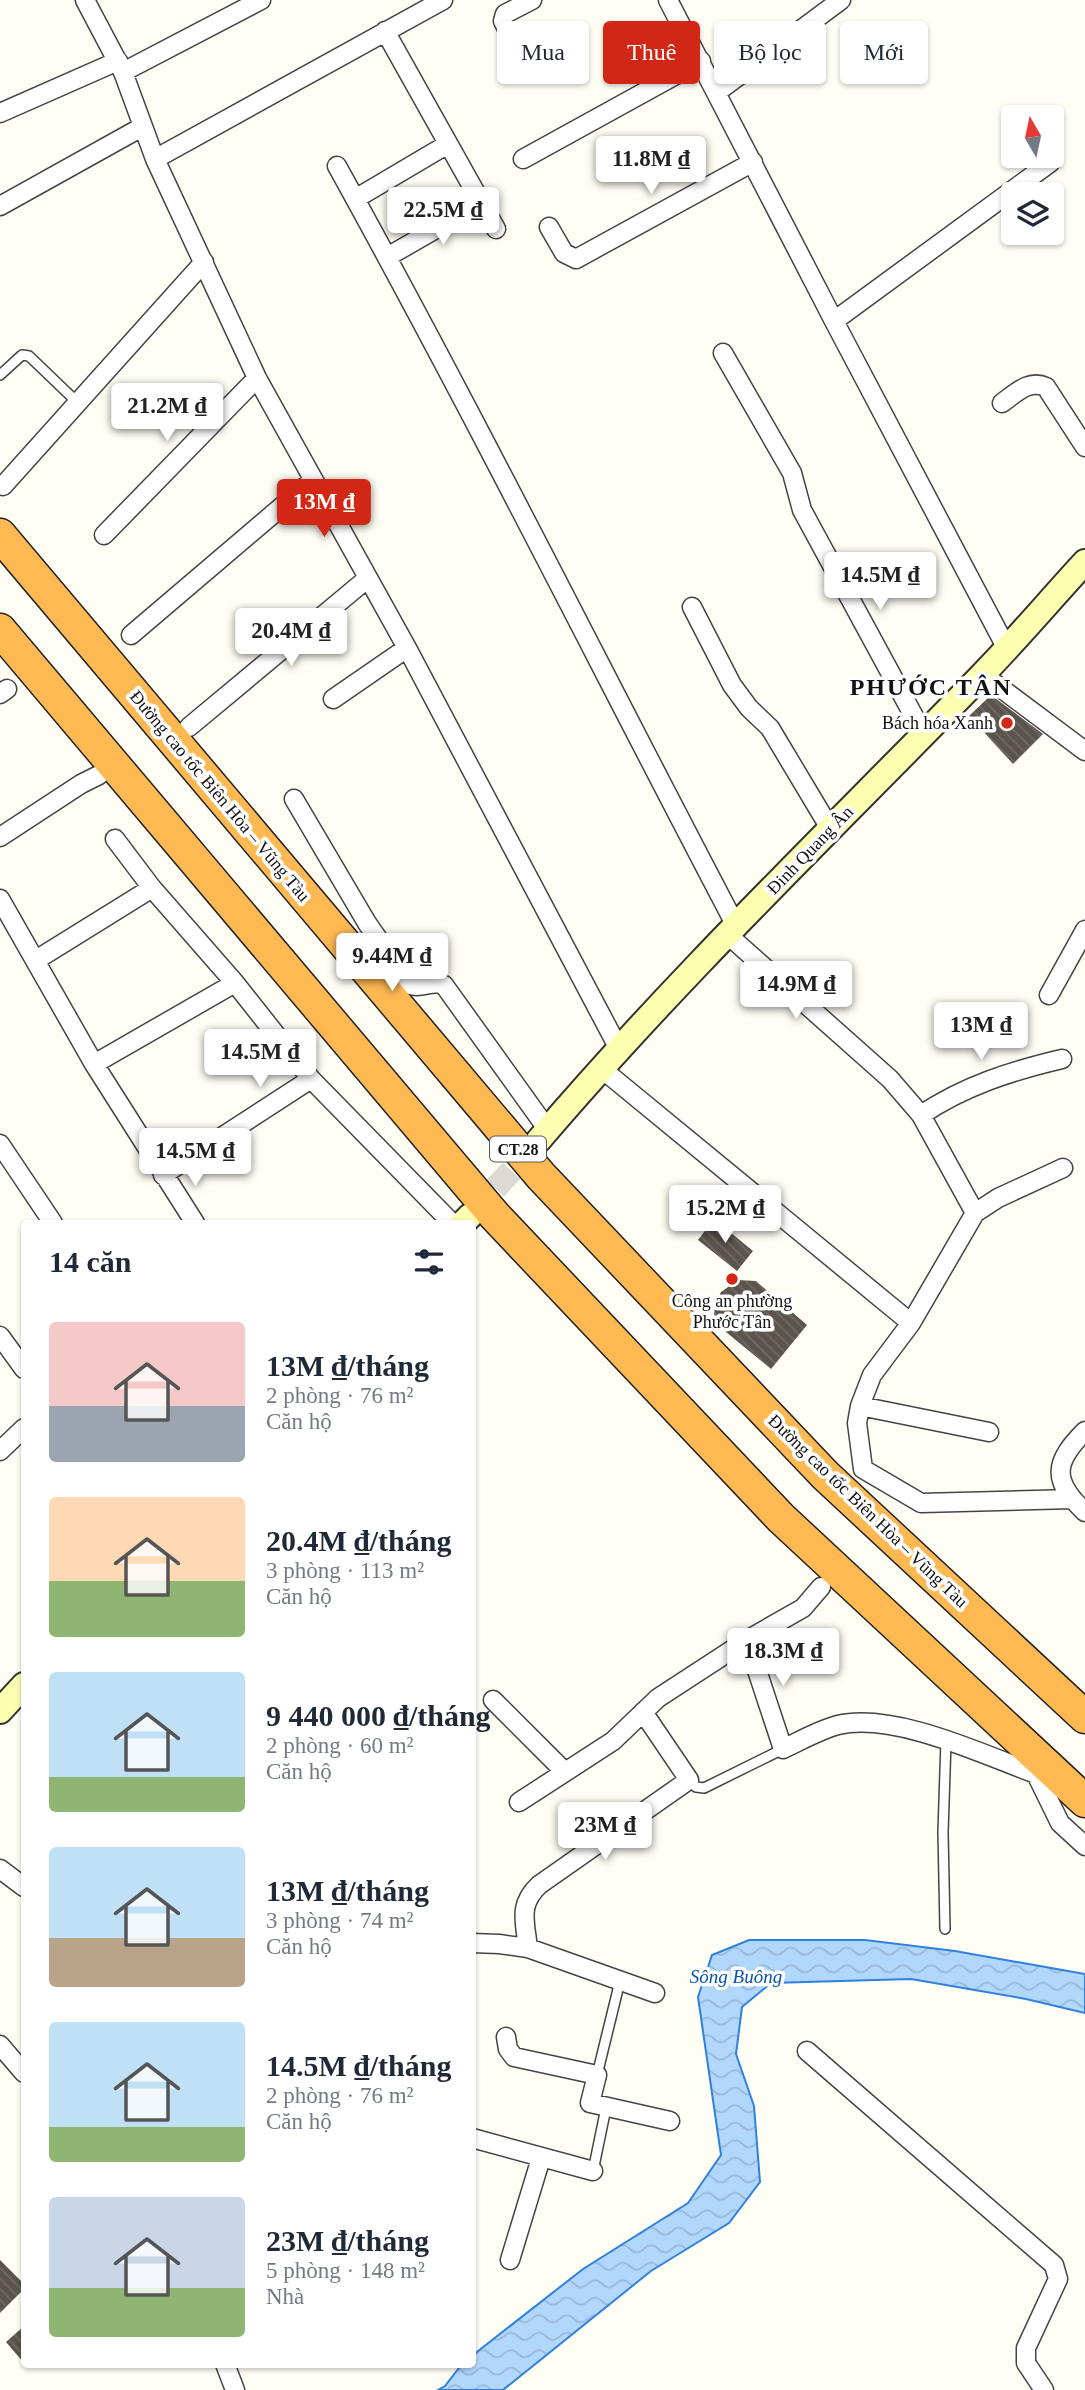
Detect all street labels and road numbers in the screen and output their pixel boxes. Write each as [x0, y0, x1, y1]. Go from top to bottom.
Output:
street label: Đường cao tốc Biên Hòa – Vũng Tàu [126, 687, 314, 905]
street label: Đinh Quang Ân [762, 801, 857, 898]
road number: CT.28 [490, 1136, 546, 1162]
street label: Đường cao tốc Biên Hòa – Vũng Tàu [764, 1410, 972, 1612]

